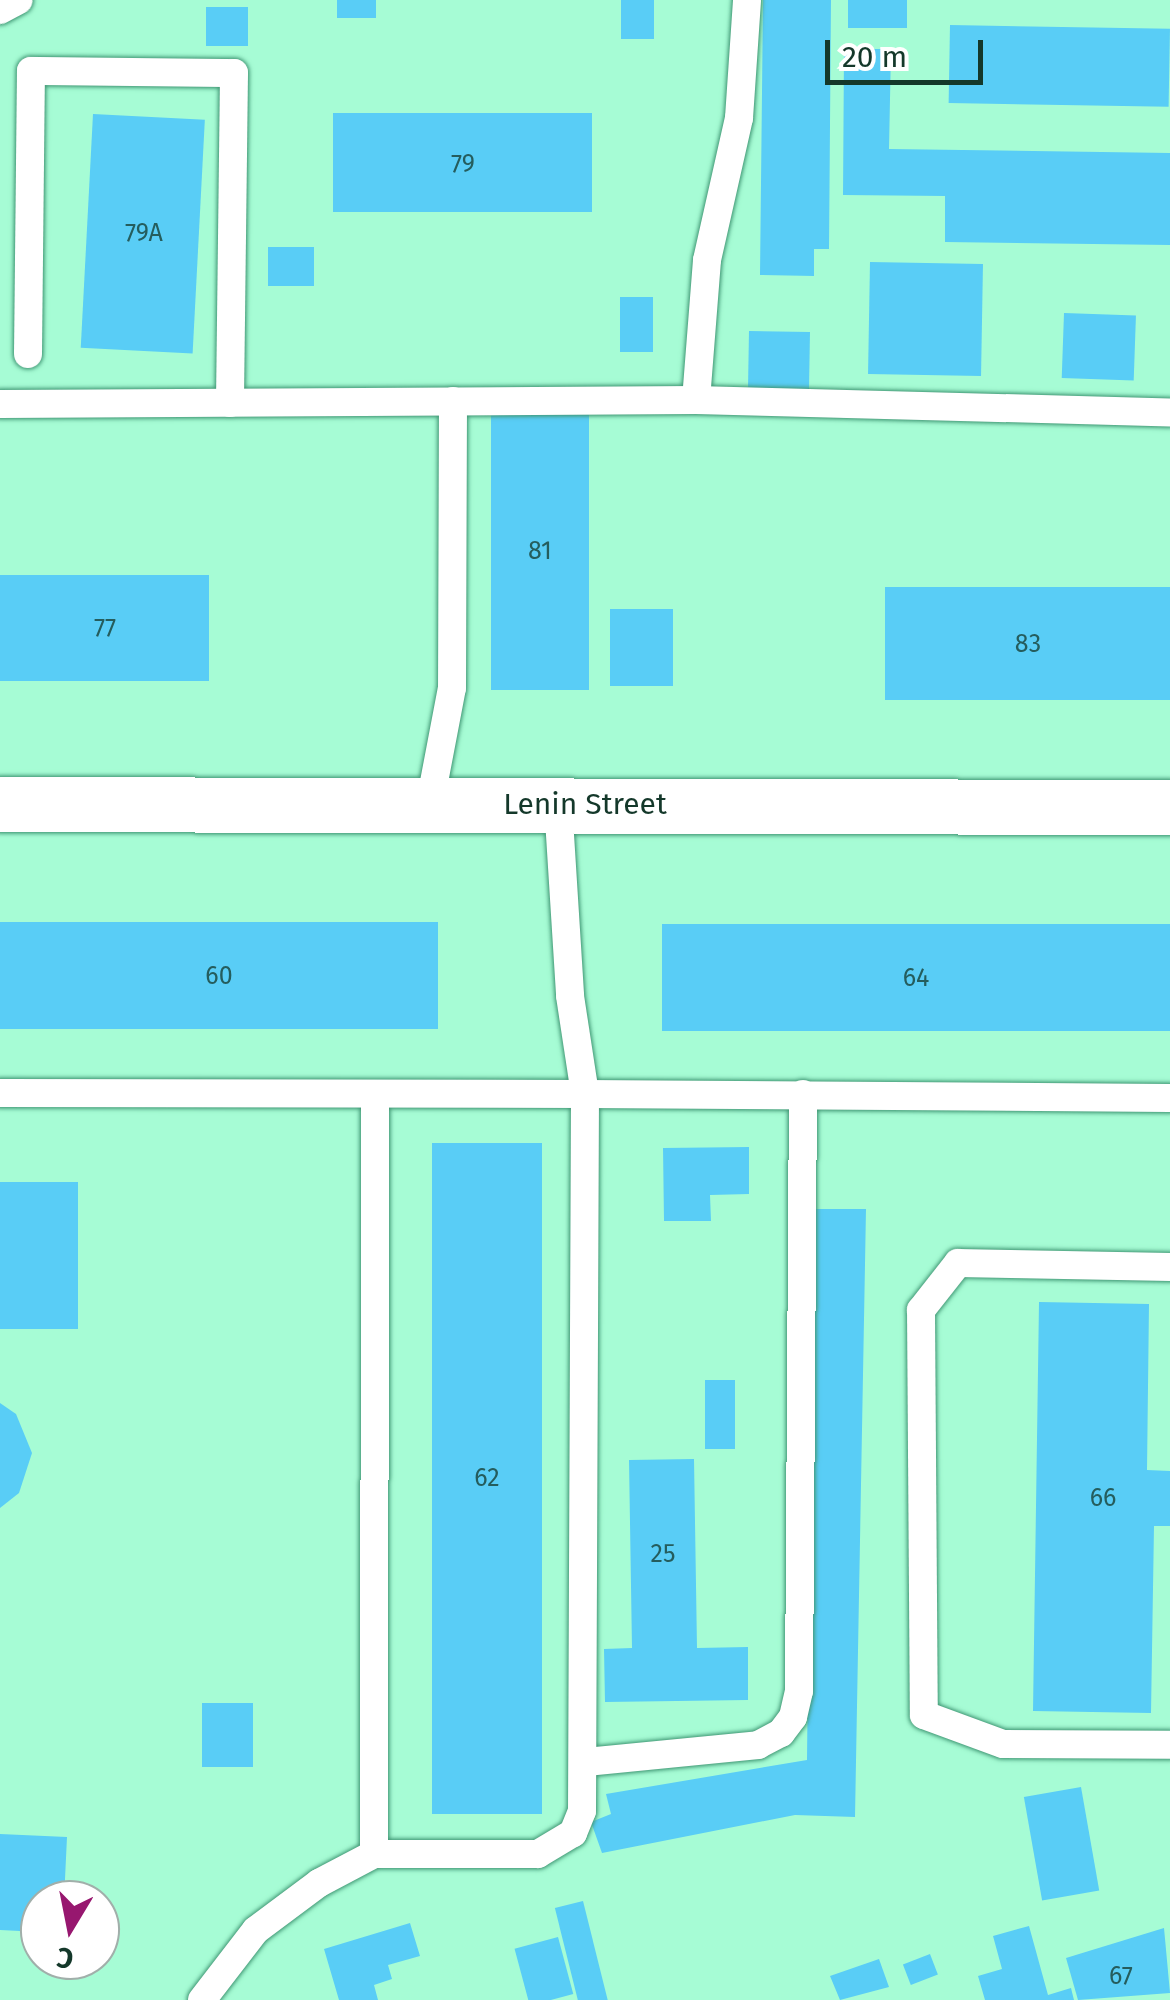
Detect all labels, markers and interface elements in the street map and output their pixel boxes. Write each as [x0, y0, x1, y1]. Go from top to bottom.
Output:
scale bar [830, 20, 988, 82]
text: 20 m [842, 39, 907, 75]
house number: 79 [451, 149, 475, 179]
house number: 79А [125, 218, 163, 248]
house number: 81 [528, 536, 552, 566]
house number: 77 [94, 613, 116, 643]
house number: 83 [1015, 629, 1041, 659]
street label: Lenin Street [503, 786, 667, 822]
house number: 60 [205, 961, 233, 991]
house number: 64 [903, 963, 929, 993]
house number: 62 [474, 1463, 500, 1493]
house number: 66 [1090, 1483, 1116, 1513]
house number: 25 [651, 1539, 675, 1569]
north arrow [20, 1880, 120, 1980]
text: С [54, 1940, 76, 1976]
house number: 67 [1109, 1961, 1133, 1991]

